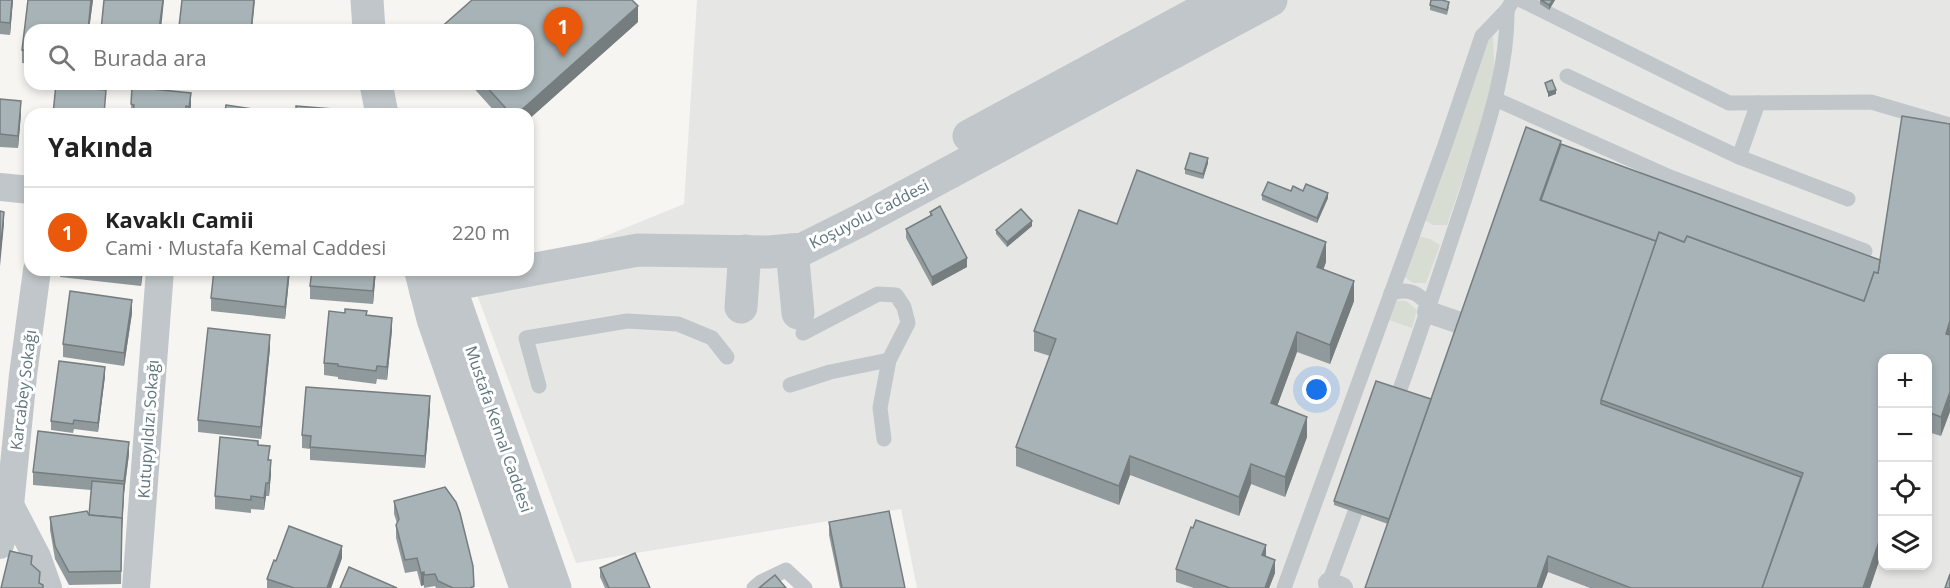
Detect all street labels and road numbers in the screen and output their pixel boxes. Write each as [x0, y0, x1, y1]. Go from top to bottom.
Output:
street label: Koşuyolu Caddesi [805, 174, 933, 254]
street label: Karcabey Sokağı [5, 329, 41, 451]
street label: Mustafa Kemal Caddesi [460, 343, 538, 515]
street label: Kutupyıldızı Sokağı [132, 359, 164, 499]

